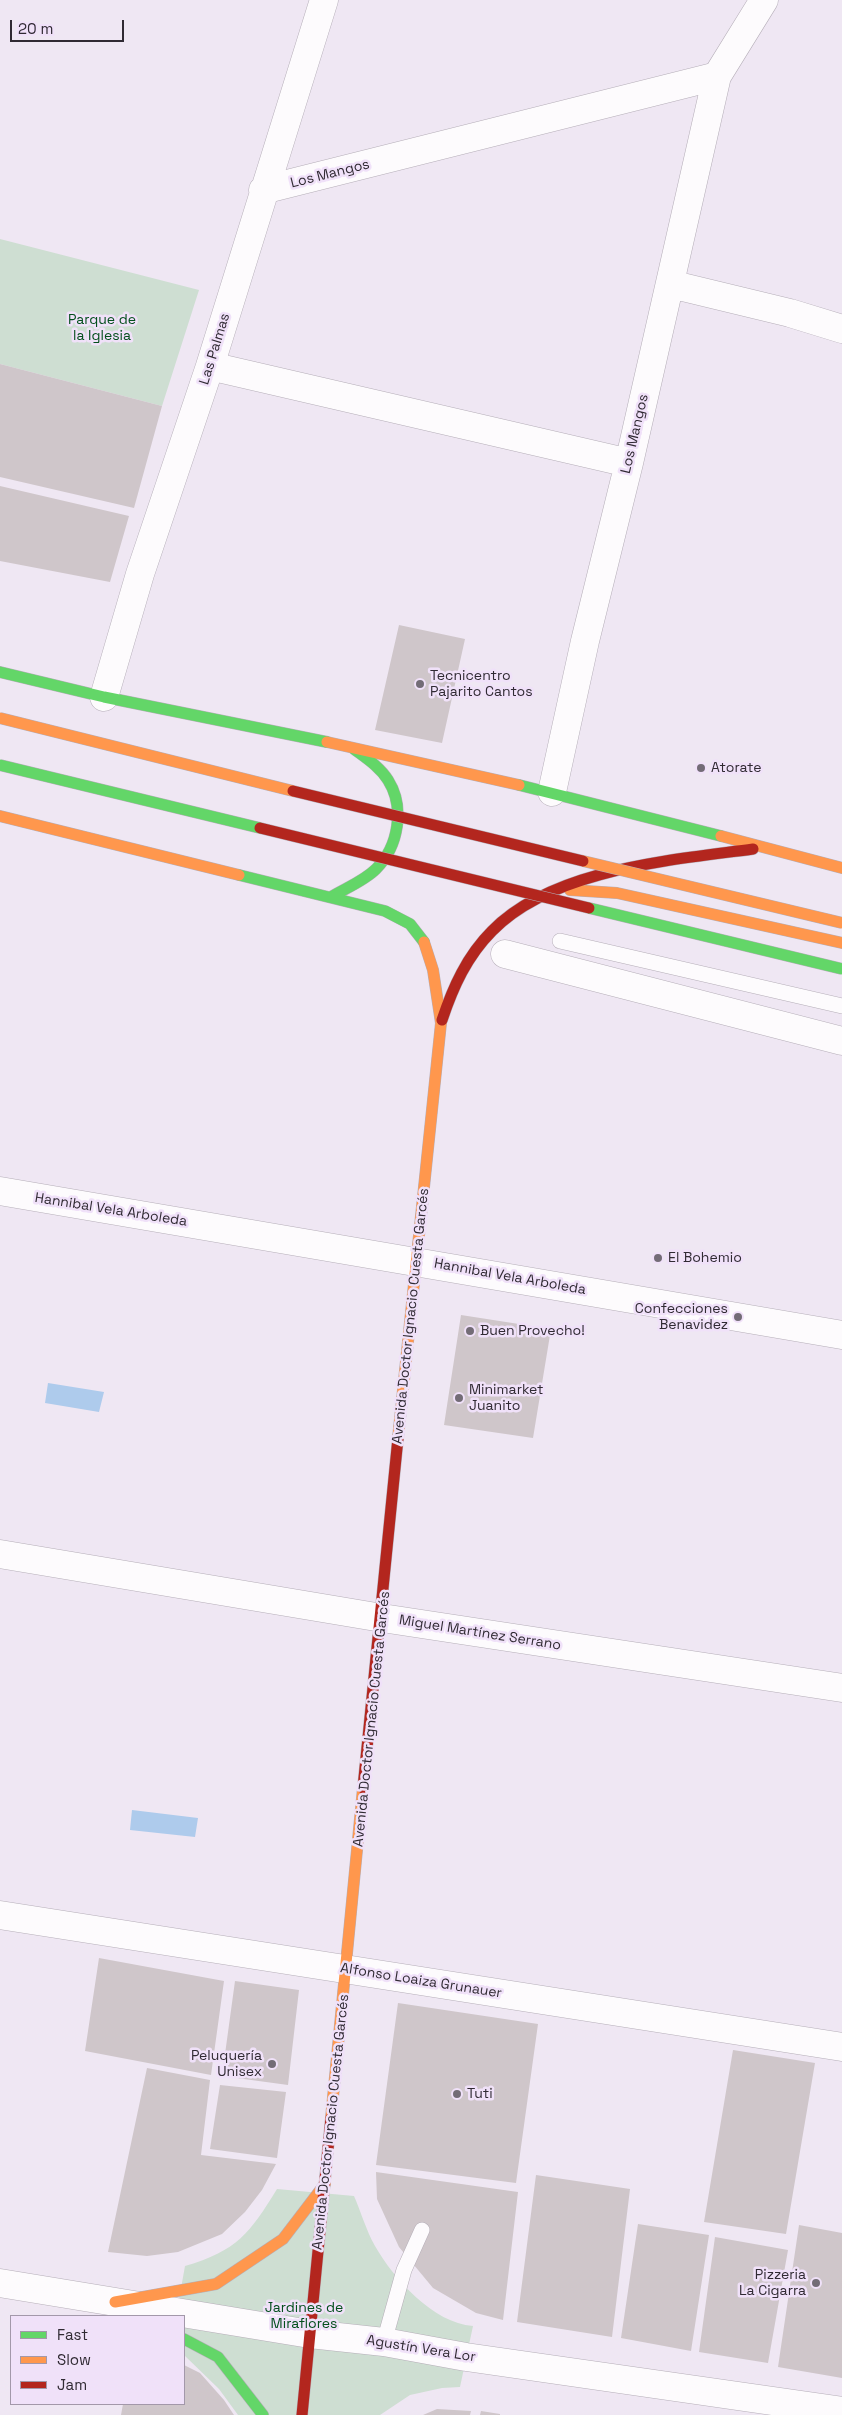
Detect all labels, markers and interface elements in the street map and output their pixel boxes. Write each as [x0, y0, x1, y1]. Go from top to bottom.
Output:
scale bar [12, 10, 126, 42]
text: 20 m [18, 19, 53, 38]
street label: Los Mangos [289, 156, 371, 192]
street label: Las Palmas [196, 311, 234, 387]
park label: Parque de la Iglesia [68, 312, 136, 344]
street label: Los Mangos [618, 393, 652, 475]
place label: Tecnicentro Pajarito Cantos [430, 668, 533, 700]
marker: Tecnicentro Pajarito Cantos [414, 678, 426, 690]
place label: Atorate [711, 760, 762, 776]
marker: Atorate [695, 762, 707, 774]
street label: Avenida Doctor Ignacio Cuesta Garcés [389, 1187, 433, 1445]
street label: Hannibal Vela Arboleda [34, 1190, 188, 1230]
place label: El Bohemio [668, 1250, 742, 1266]
marker: El Bohemio [652, 1252, 664, 1264]
street label: Hannibal Vela Arboleda [433, 1255, 587, 1299]
place label: Confecciones Benavidez [635, 1301, 728, 1334]
marker: Confecciones Benavidez [732, 1311, 744, 1323]
place label: Buen Provecho! [480, 1323, 585, 1339]
marker: Buen Provecho! [464, 1325, 476, 1337]
place label: Minimarket Juanito [469, 1382, 544, 1414]
marker: Minimarket Juanito [453, 1392, 465, 1404]
street label: Avenida Doctor Ignacio Cuesta Garcés [350, 1590, 394, 1848]
street label: Miguel Martínez Serrano [398, 1612, 562, 1654]
street label: Alfonso Loaiza Grunauer [339, 1960, 503, 2002]
street label: Avenida Doctor Ignacio Cuesta Garcés [309, 1993, 353, 2251]
place label: Peluquería Unisex [191, 2048, 262, 2080]
marker: Peluquería Unisex [266, 2058, 278, 2070]
place label: Tuti [467, 2086, 493, 2102]
marker: Tuti [451, 2088, 463, 2100]
place label: Pizzeria La Cigarra [739, 2267, 806, 2300]
marker: Pizzeria La Cigarra [810, 2277, 822, 2289]
park label: Jardines de Miraflores [265, 2300, 343, 2332]
legend [10, 2315, 185, 2405]
text: Fast [57, 2325, 88, 2344]
street label: Agustín Vera Lor [365, 2332, 477, 2366]
text: Slow [57, 2350, 91, 2369]
text: Jam [57, 2375, 87, 2394]

